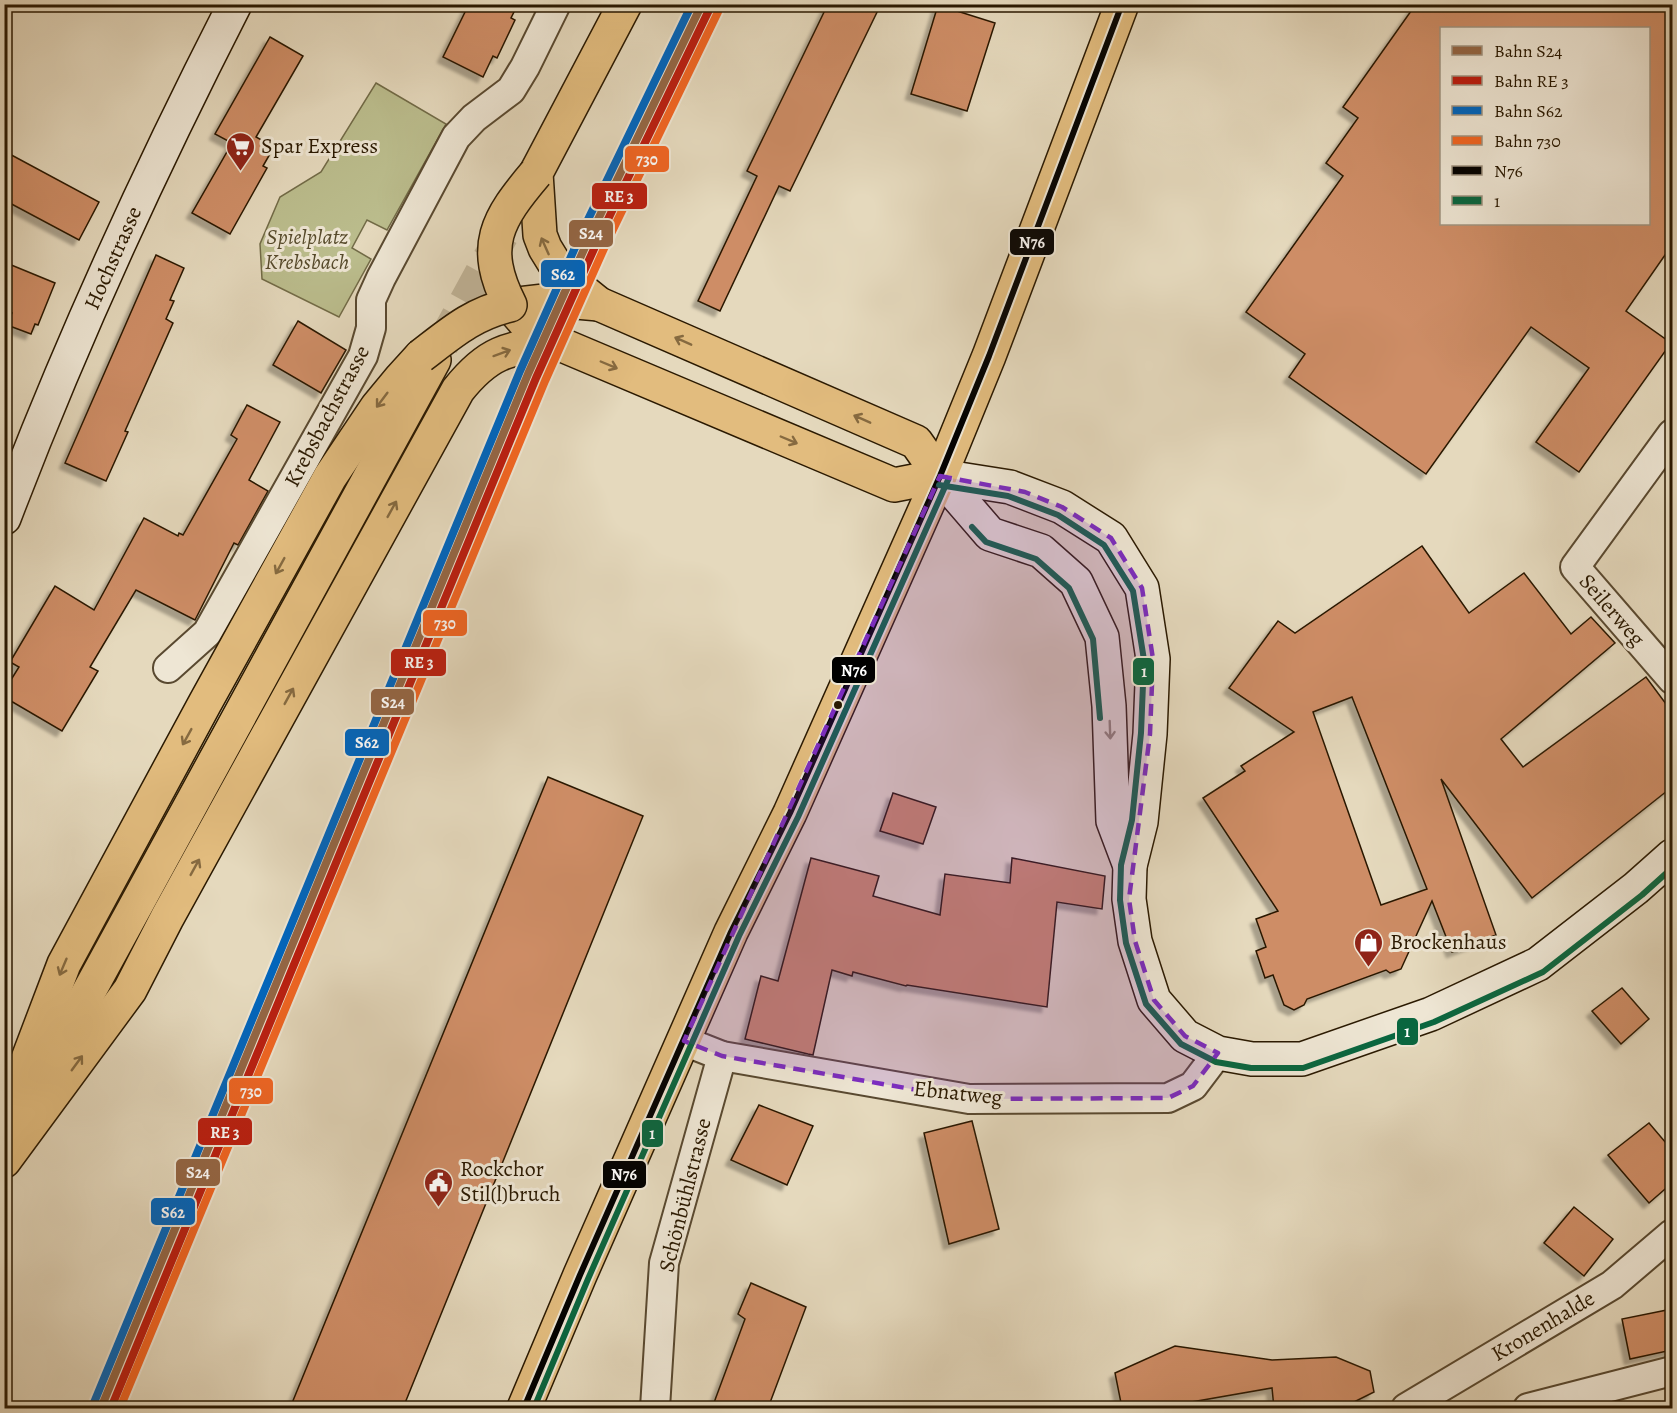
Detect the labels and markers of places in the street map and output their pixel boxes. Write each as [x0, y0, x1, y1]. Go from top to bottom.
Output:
supermarket icon: Spar Express [224, 130, 256, 172]
place label: Spar Express [261, 131, 378, 161]
unlabelled marker [832, 699, 844, 711]
shop icon: Brockenhaus [1353, 926, 1385, 968]
place label: Brockenhaus [1390, 927, 1507, 957]
place label: Rockchor Stil(l)bruch [460, 1154, 561, 1209]
public building icon: Rockchor Stil(l)bruch [423, 1166, 455, 1208]

